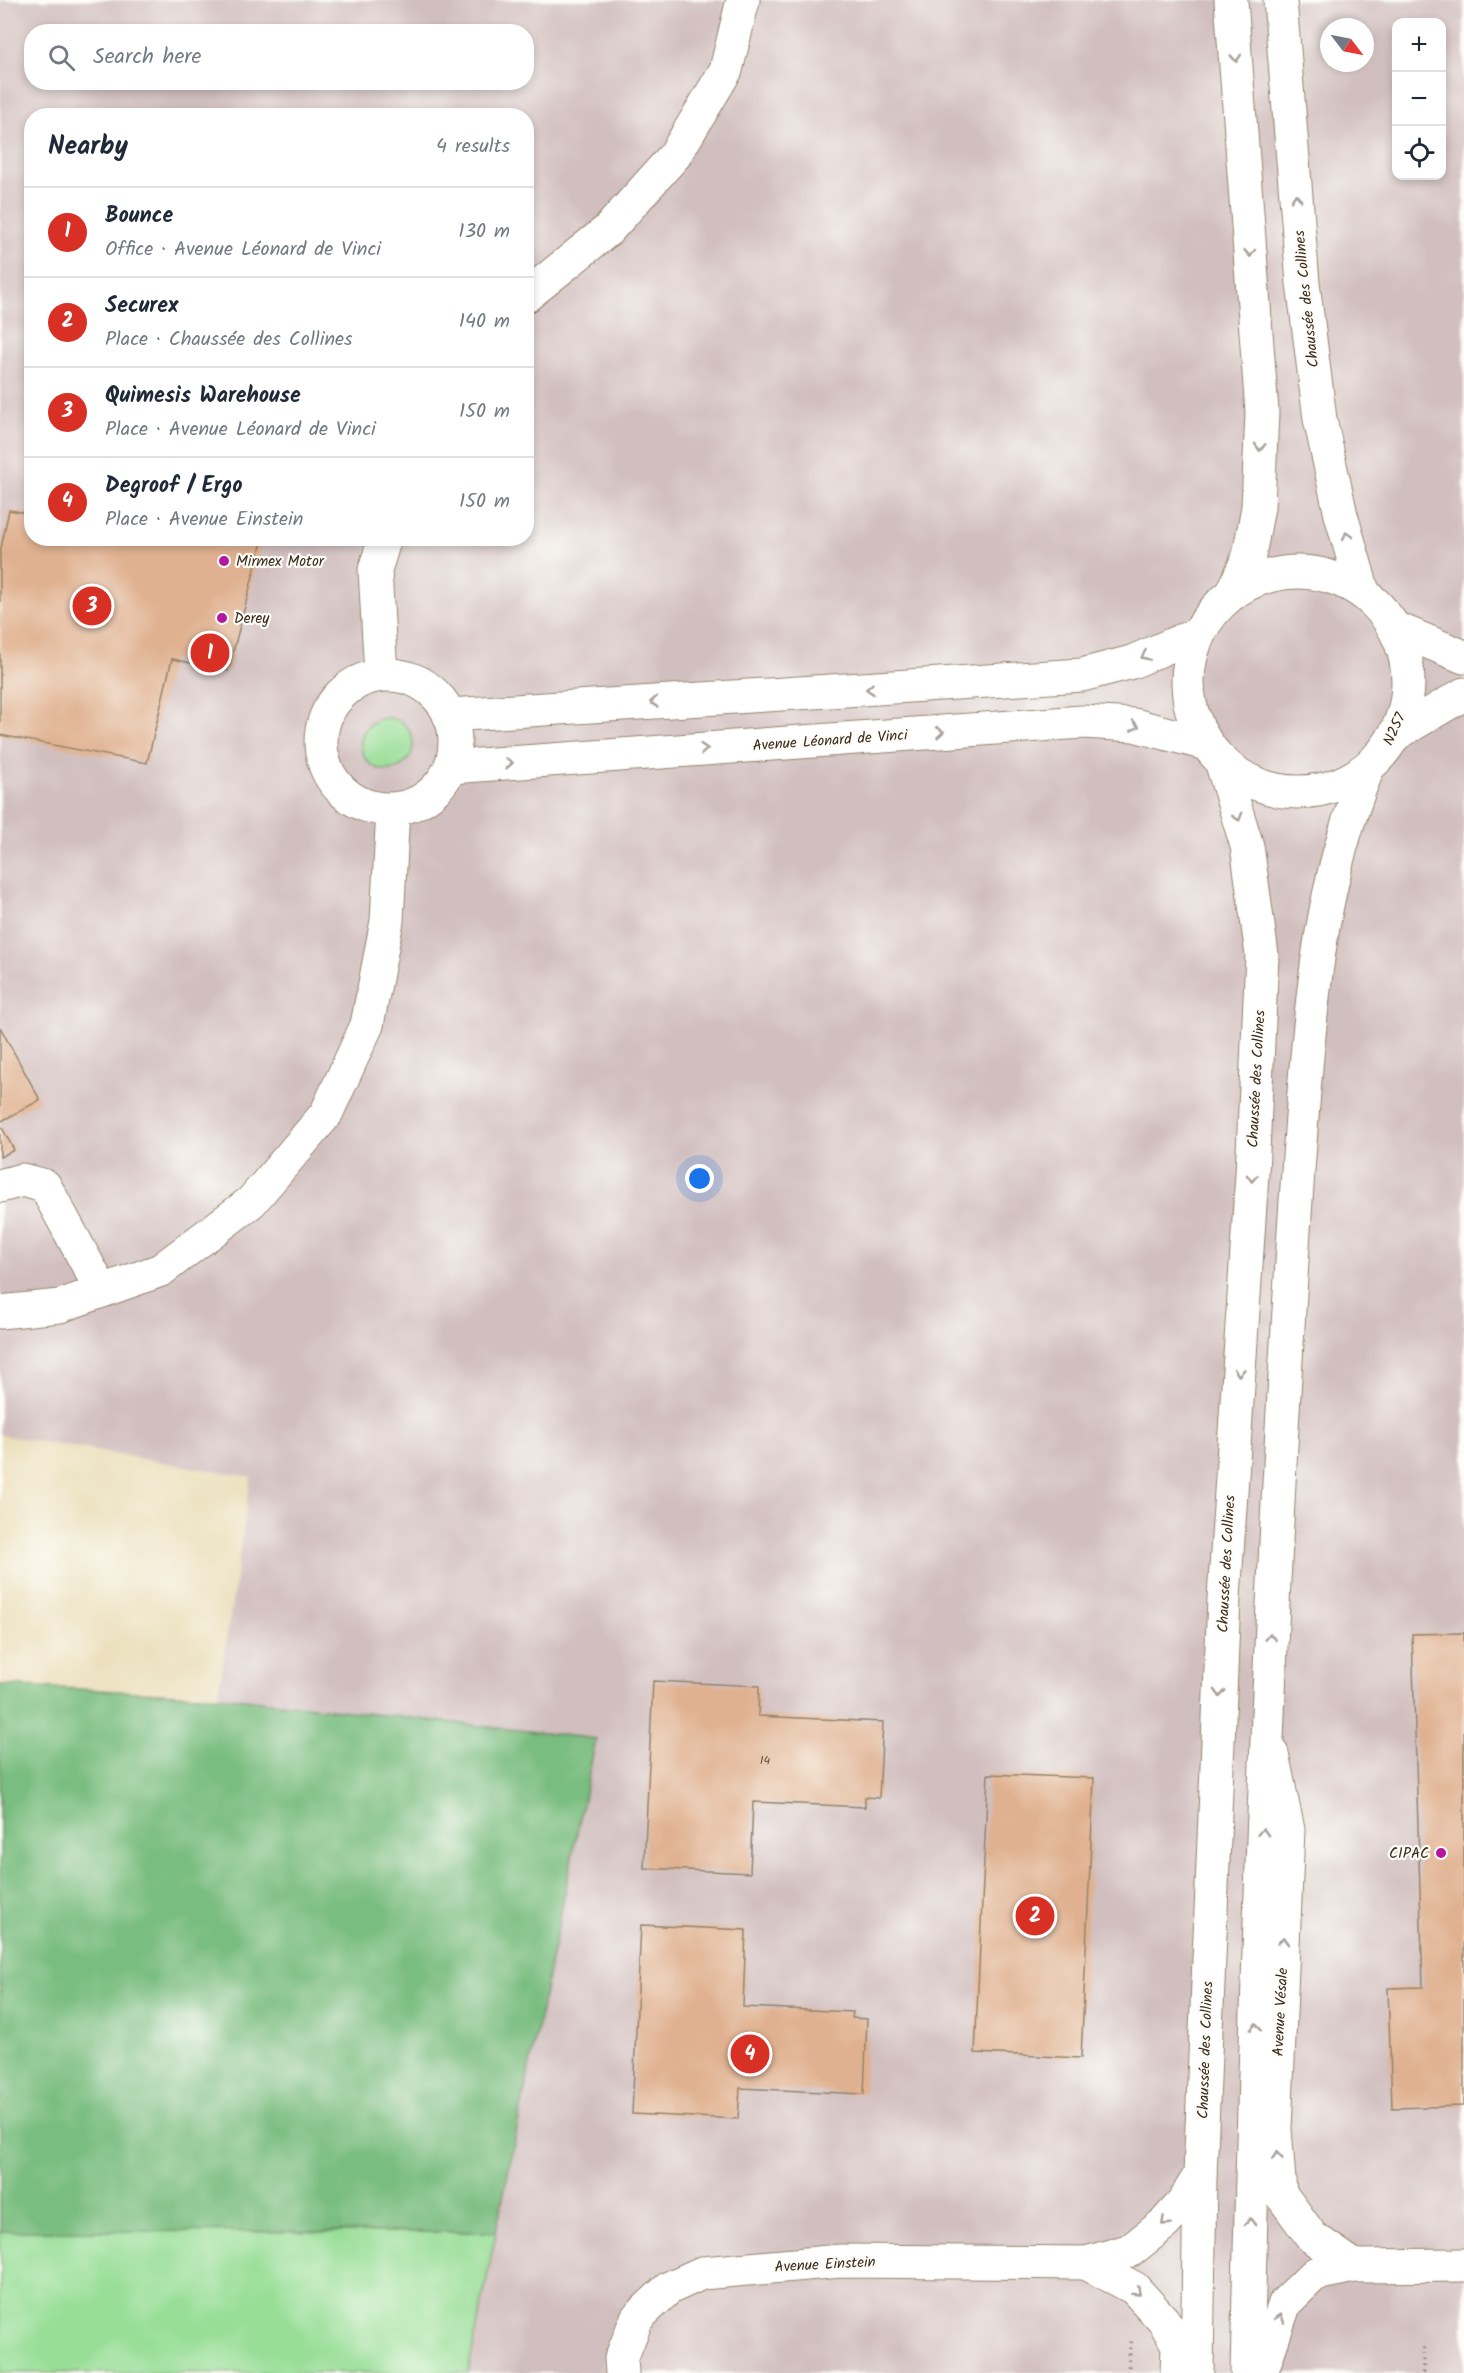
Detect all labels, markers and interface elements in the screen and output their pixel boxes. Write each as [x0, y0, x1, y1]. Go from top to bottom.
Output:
north arrow [1320, 18, 1374, 72]
map controls [1392, 18, 1446, 180]
button: + [1392, 18, 1446, 72]
search box [24, 24, 534, 90]
text: Search here [93, 40, 201, 75]
icon: search [45, 41, 78, 74]
one-way arrow [1229, 54, 1242, 63]
button: − [1392, 72, 1446, 126]
text: Nearby [48, 126, 128, 168]
button: locate [1392, 126, 1446, 180]
text: 4 results [436, 131, 510, 163]
one-way arrow [1290, 194, 1303, 203]
text: Bounce [105, 199, 173, 234]
text: 1 [64, 216, 71, 248]
text: 130 m [458, 216, 510, 248]
street label: Chaussée des Collines [1288, 228, 1326, 369]
text: Office · Avenue Léonard de Vinci [105, 234, 381, 266]
one-way arrow [1243, 248, 1256, 257]
text: Securex [105, 289, 178, 324]
text: 2 [62, 306, 73, 338]
text: 140 m [459, 306, 510, 338]
text: Place · Chaussée des Collines [105, 324, 353, 356]
text: Quimesis Warehouse [105, 379, 301, 414]
text: 3 [62, 396, 73, 428]
text: 150 m [459, 396, 510, 428]
text: Place · Avenue Léonard de Vinci [105, 414, 376, 446]
one-way arrow [1254, 443, 1267, 452]
text: Degroof / Ergo [105, 469, 242, 504]
text: 4 [62, 486, 73, 518]
text: 150 m [459, 486, 510, 518]
text: Place · Avenue Einstein [105, 504, 304, 536]
one-way arrow [1342, 531, 1354, 542]
place label: Mirmex Motor [236, 550, 325, 574]
marker: Mirmex Motor [217, 554, 231, 568]
pin: 3 [72, 584, 112, 628]
place label: Derey [234, 607, 270, 631]
marker: Derey [215, 611, 229, 625]
pin: 1 [190, 630, 230, 676]
one-way arrow [1141, 649, 1152, 661]
one-way arrow [865, 682, 874, 695]
one-way arrow [650, 696, 659, 709]
street label: N257 [1377, 708, 1413, 750]
one-way arrow [1130, 719, 1139, 731]
street label: Avenue Léonard de Vinci [752, 724, 910, 758]
one-way arrow [936, 726, 945, 739]
one-way arrow [699, 743, 708, 756]
one-way arrow [505, 757, 514, 770]
one-way arrow [1231, 811, 1243, 822]
street label: Chaussée des Collines [1241, 1009, 1273, 1149]
your location [685, 1164, 714, 1193]
one-way arrow [1246, 1173, 1259, 1182]
one-way arrow [1233, 1368, 1246, 1377]
street label: Chaussée des Collines [1211, 1494, 1243, 1634]
one-way arrow [1264, 1632, 1277, 1641]
one-way arrow [1213, 1688, 1226, 1697]
house number: 14 [760, 1751, 771, 1770]
one-way arrow [1257, 1827, 1269, 1836]
place label: CIPAC [1389, 1842, 1429, 1866]
marker: CIPAC [1434, 1846, 1448, 1860]
pin: 2 [1016, 1894, 1054, 1938]
one-way arrow [1277, 1936, 1290, 1945]
street label: Avenue Vésale [1267, 1967, 1295, 2057]
street label: Chaussée des Collines [1192, 1980, 1220, 2119]
one-way arrow [1250, 2022, 1263, 2031]
pin: 4 [730, 2032, 770, 2076]
one-way arrow [1271, 2152, 1284, 2161]
one-way arrow [1162, 2215, 1172, 2226]
one-way arrow [1244, 2217, 1256, 2226]
street label: Avenue Einstein [774, 2250, 876, 2280]
one-way arrow [1130, 2285, 1140, 2296]
one-way arrow [1272, 2313, 1285, 2324]

